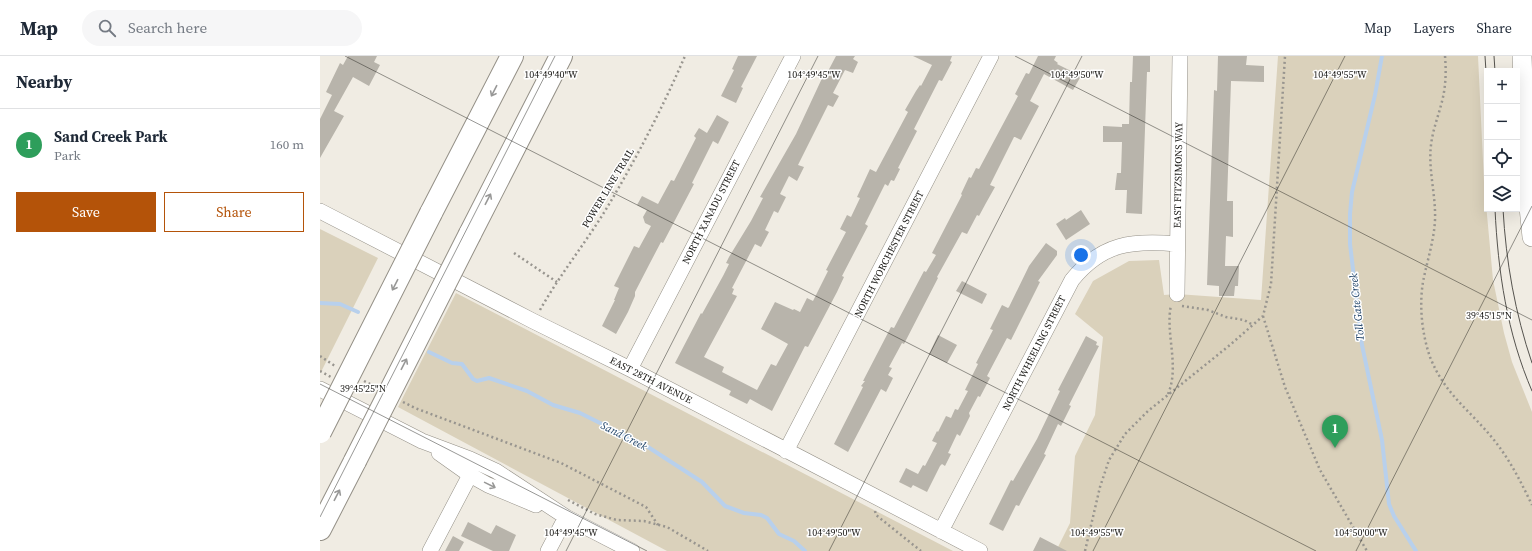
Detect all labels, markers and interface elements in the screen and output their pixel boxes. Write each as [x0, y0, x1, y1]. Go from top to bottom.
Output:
search box [82, 10, 362, 46]
text: Map [20, 15, 58, 41]
icon: search [96, 17, 118, 39]
text: Search here [128, 17, 207, 38]
text: Map [1364, 18, 1391, 38]
text: Layers [1413, 18, 1455, 38]
text: Share [1477, 18, 1512, 38]
text: 104°49'40"W [524, 68, 578, 81]
text: 104°49'45"W [787, 68, 841, 81]
text: 104°49'50"W [1050, 68, 1104, 81]
text: 104°49'55"W [1313, 68, 1367, 81]
map controls [1484, 68, 1520, 212]
button: + [1484, 68, 1520, 104]
text: Nearby [16, 70, 72, 94]
one-way arrow [490, 85, 497, 97]
button: − [1484, 104, 1520, 140]
street label: EAST FITZSIMONS WAY [1171, 121, 1185, 228]
text: Sand Creek Park [54, 126, 168, 147]
text: 1 [25, 136, 33, 153]
text: 160 m [270, 136, 304, 153]
button: locate [1484, 140, 1520, 176]
street label: POWER LINE TRAIL [579, 146, 637, 230]
text: Park [54, 147, 81, 164]
street label: NORTH XANADU STREET [679, 158, 743, 266]
button: layers [1484, 176, 1520, 212]
street label: NORTH WORCHESTER STREET [851, 189, 927, 319]
button: Save [16, 192, 156, 232]
button: Share [164, 192, 304, 232]
one-way arrow [485, 193, 492, 205]
your location [1071, 245, 1091, 265]
water label: Toll Gate Creek [1346, 272, 1368, 342]
one-way arrow [390, 279, 398, 291]
street label: NORTH WHEELING STREET [999, 293, 1069, 413]
text: 39°45'15"N [1466, 309, 1512, 322]
street label: EAST 28TH AVENUE [608, 354, 694, 406]
one-way arrow [401, 358, 408, 370]
text: 39°45'25"N [340, 382, 386, 395]
pin: 1 [1322, 415, 1348, 448]
water label: Sand Creek [598, 418, 651, 454]
one-way arrow [484, 482, 496, 489]
one-way arrow [334, 490, 342, 502]
text: 104°49'45"W [544, 526, 598, 539]
text: 104°49'50"W [807, 526, 861, 539]
text: 104°49'55"W [1070, 526, 1124, 539]
text: 104°50'00"W [1334, 526, 1388, 539]

